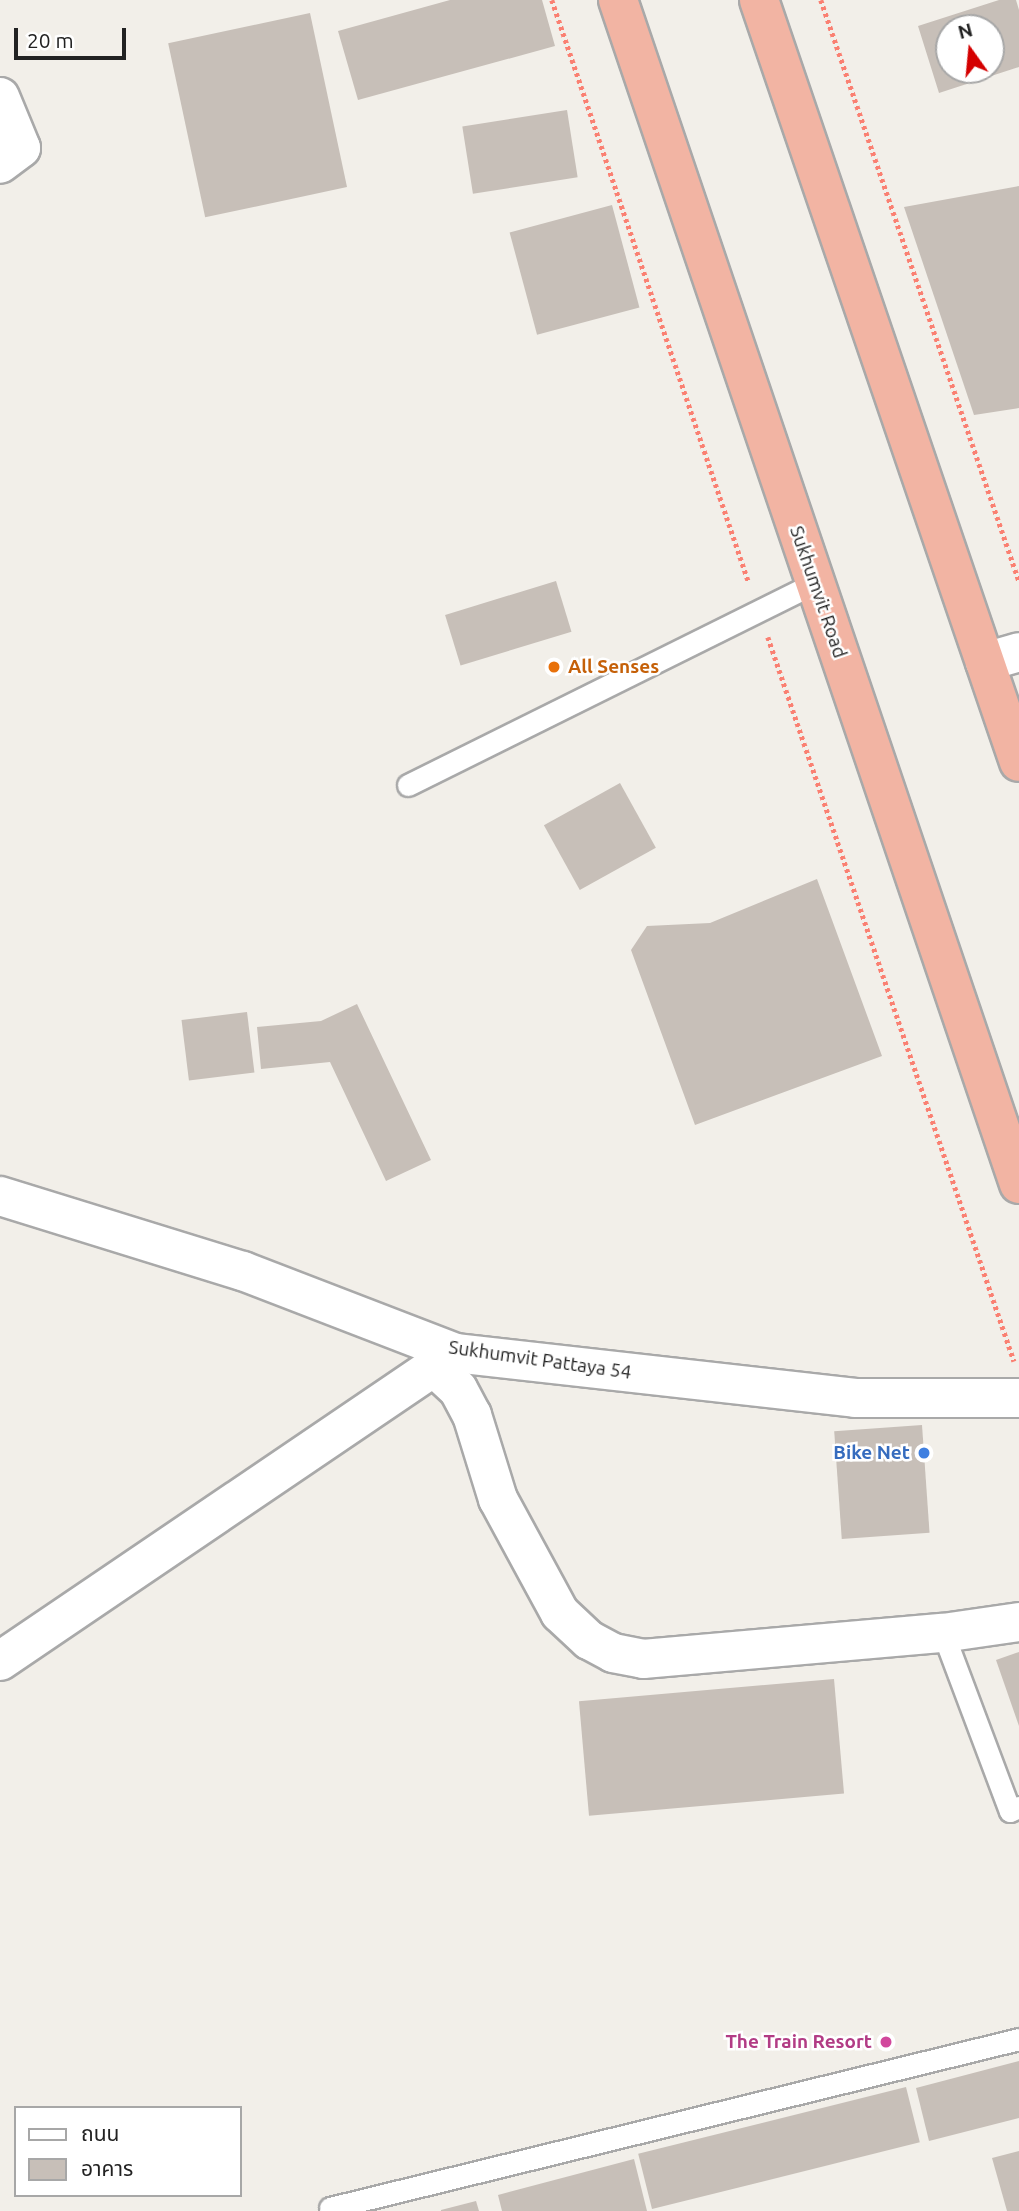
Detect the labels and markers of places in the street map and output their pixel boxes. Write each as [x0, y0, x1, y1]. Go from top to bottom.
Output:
place label: All Senses [568, 656, 659, 678]
marker: All Senses [546, 659, 562, 675]
place label: Bike Net [833, 1442, 910, 1464]
marker: Bike Net [916, 1445, 932, 1461]
place label: The Train Resort [725, 2031, 872, 2053]
marker: The Train Resort [878, 2034, 894, 2050]

